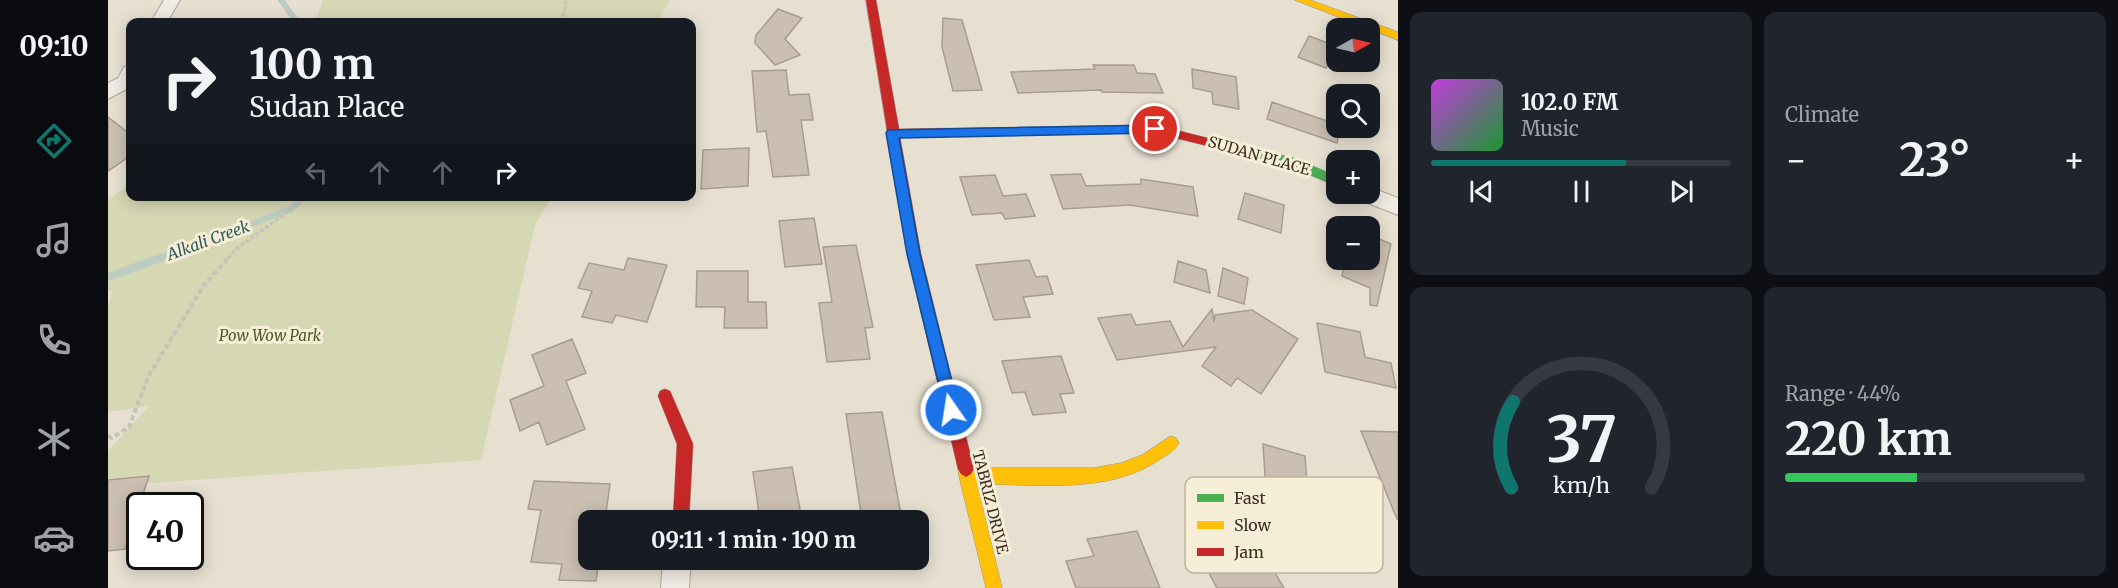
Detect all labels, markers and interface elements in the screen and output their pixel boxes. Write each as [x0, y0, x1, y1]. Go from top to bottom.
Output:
north arrow [1326, 18, 1380, 72]
map controls [1326, 18, 1380, 270]
text: 09:10 [19, 29, 89, 63]
text: 100 m [249, 38, 375, 90]
icon: right [150, 42, 228, 120]
button: search [1326, 84, 1380, 138]
text: 102.0 FM [1521, 88, 1618, 116]
text: Sudan Place [249, 90, 404, 124]
text: Climate [1785, 102, 1859, 127]
pin [1129, 103, 1180, 154]
icon: arrive [1138, 112, 1171, 145]
text: Music [1521, 116, 1579, 141]
icon: directions [33, 120, 75, 162]
street label: SUDAN PLACE [1206, 132, 1313, 179]
text: 23° [1899, 132, 1971, 188]
text: − [1785, 140, 1807, 181]
text: + [2063, 140, 2085, 181]
button: + [1326, 150, 1380, 204]
icon: left [300, 156, 333, 189]
icon: ahead [363, 156, 396, 189]
icon: ahead [426, 156, 459, 189]
icon: right [489, 156, 522, 189]
icon: previous [1465, 175, 1498, 208]
icon: pause [1565, 175, 1598, 208]
icon: next [1665, 175, 1698, 208]
water label: Alkali Creek [162, 216, 252, 265]
button: − [1326, 216, 1380, 270]
icon: music [33, 219, 75, 261]
icon: phone [33, 319, 75, 361]
park label: Pow Wow Park [219, 326, 322, 345]
position arrow [919, 378, 983, 442]
text: Range · 44% [1785, 381, 1900, 406]
text: 37 [1546, 401, 1616, 479]
text: 220 km [1785, 411, 1952, 467]
icon: climate [33, 418, 75, 460]
street label: TABRIZ DRIVE [968, 448, 1013, 556]
text: km/h [1553, 473, 1609, 500]
legend [1185, 477, 1383, 573]
text: Fast [1234, 488, 1267, 508]
speed limit sign: 40 [126, 492, 204, 570]
text: Slow [1234, 515, 1272, 535]
icon: car [33, 517, 75, 559]
text: 09:11 · 1 min · 190 m [651, 526, 856, 554]
text: Jam [1233, 542, 1264, 562]

